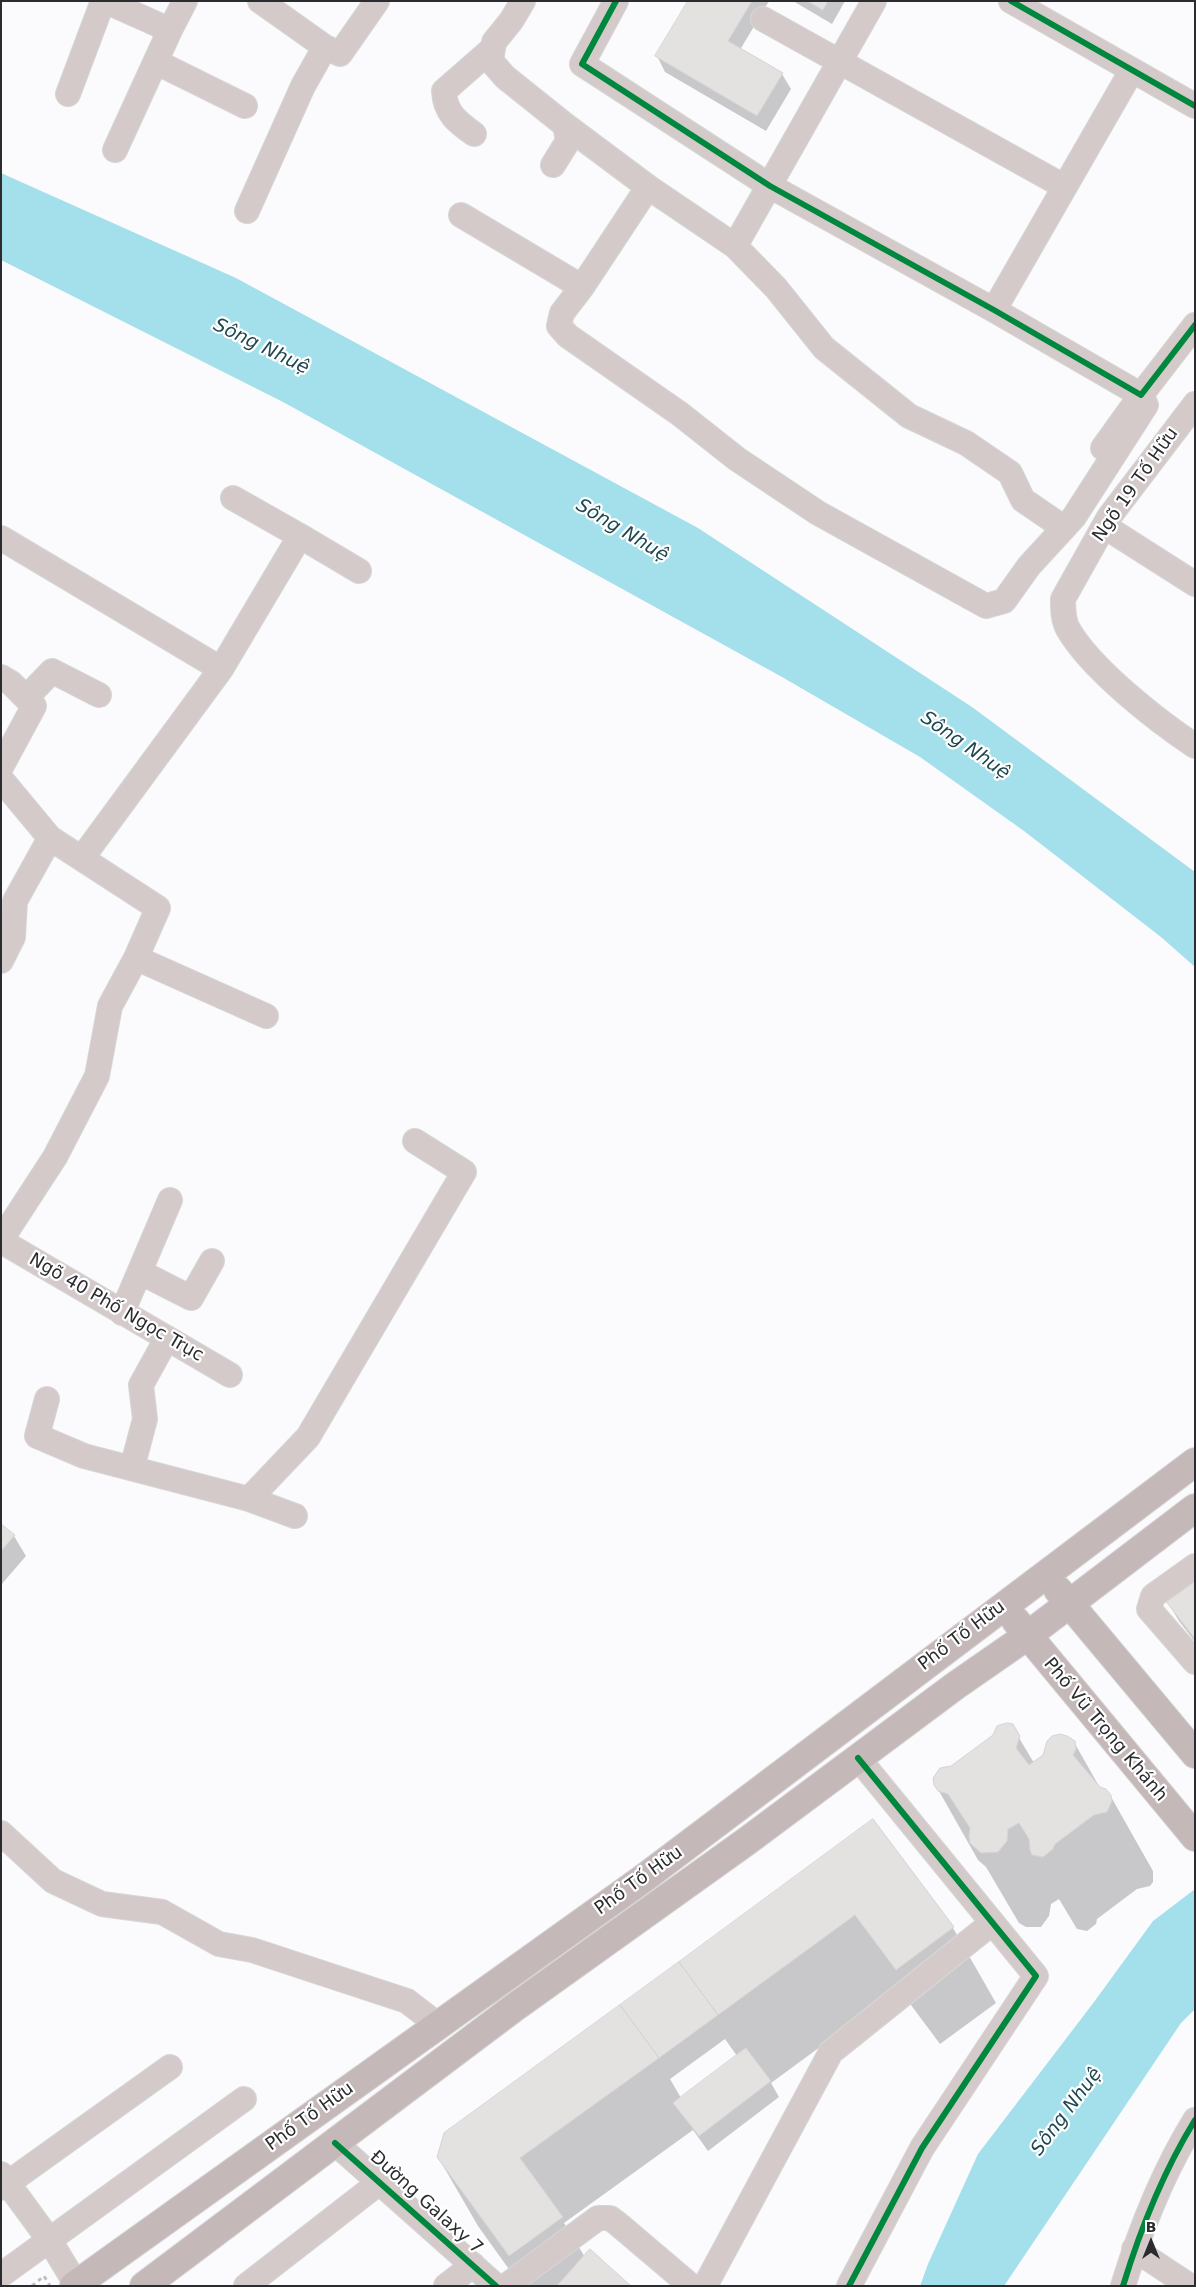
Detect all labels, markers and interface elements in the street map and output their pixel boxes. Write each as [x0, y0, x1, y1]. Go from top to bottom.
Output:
water label: Sông Nhuệ [209, 314, 313, 380]
street label: Ngõ 19 Tố Hữu [1089, 424, 1183, 546]
water label: Sông Nhuệ [572, 494, 672, 568]
water label: Sông Nhuệ [916, 707, 1014, 785]
street label: Ngõ 40 Phố Ngọc Trục [25, 1249, 207, 1367]
street label: Phố Tố Hữu [914, 1596, 1010, 1676]
street label: Phố Vũ Trọng Khánh [1039, 1654, 1171, 1806]
street label: Phố Tố Hữu [591, 1842, 687, 1920]
water label: Sông Nhuệ [1027, 2064, 1107, 2160]
street label: Phố Tố Hữu [262, 2078, 358, 2156]
street label: Đường Galaxy 7 [365, 2147, 487, 2259]
north arrow [1126, 2217, 1176, 2267]
text: B [1146, 2219, 1156, 2235]

